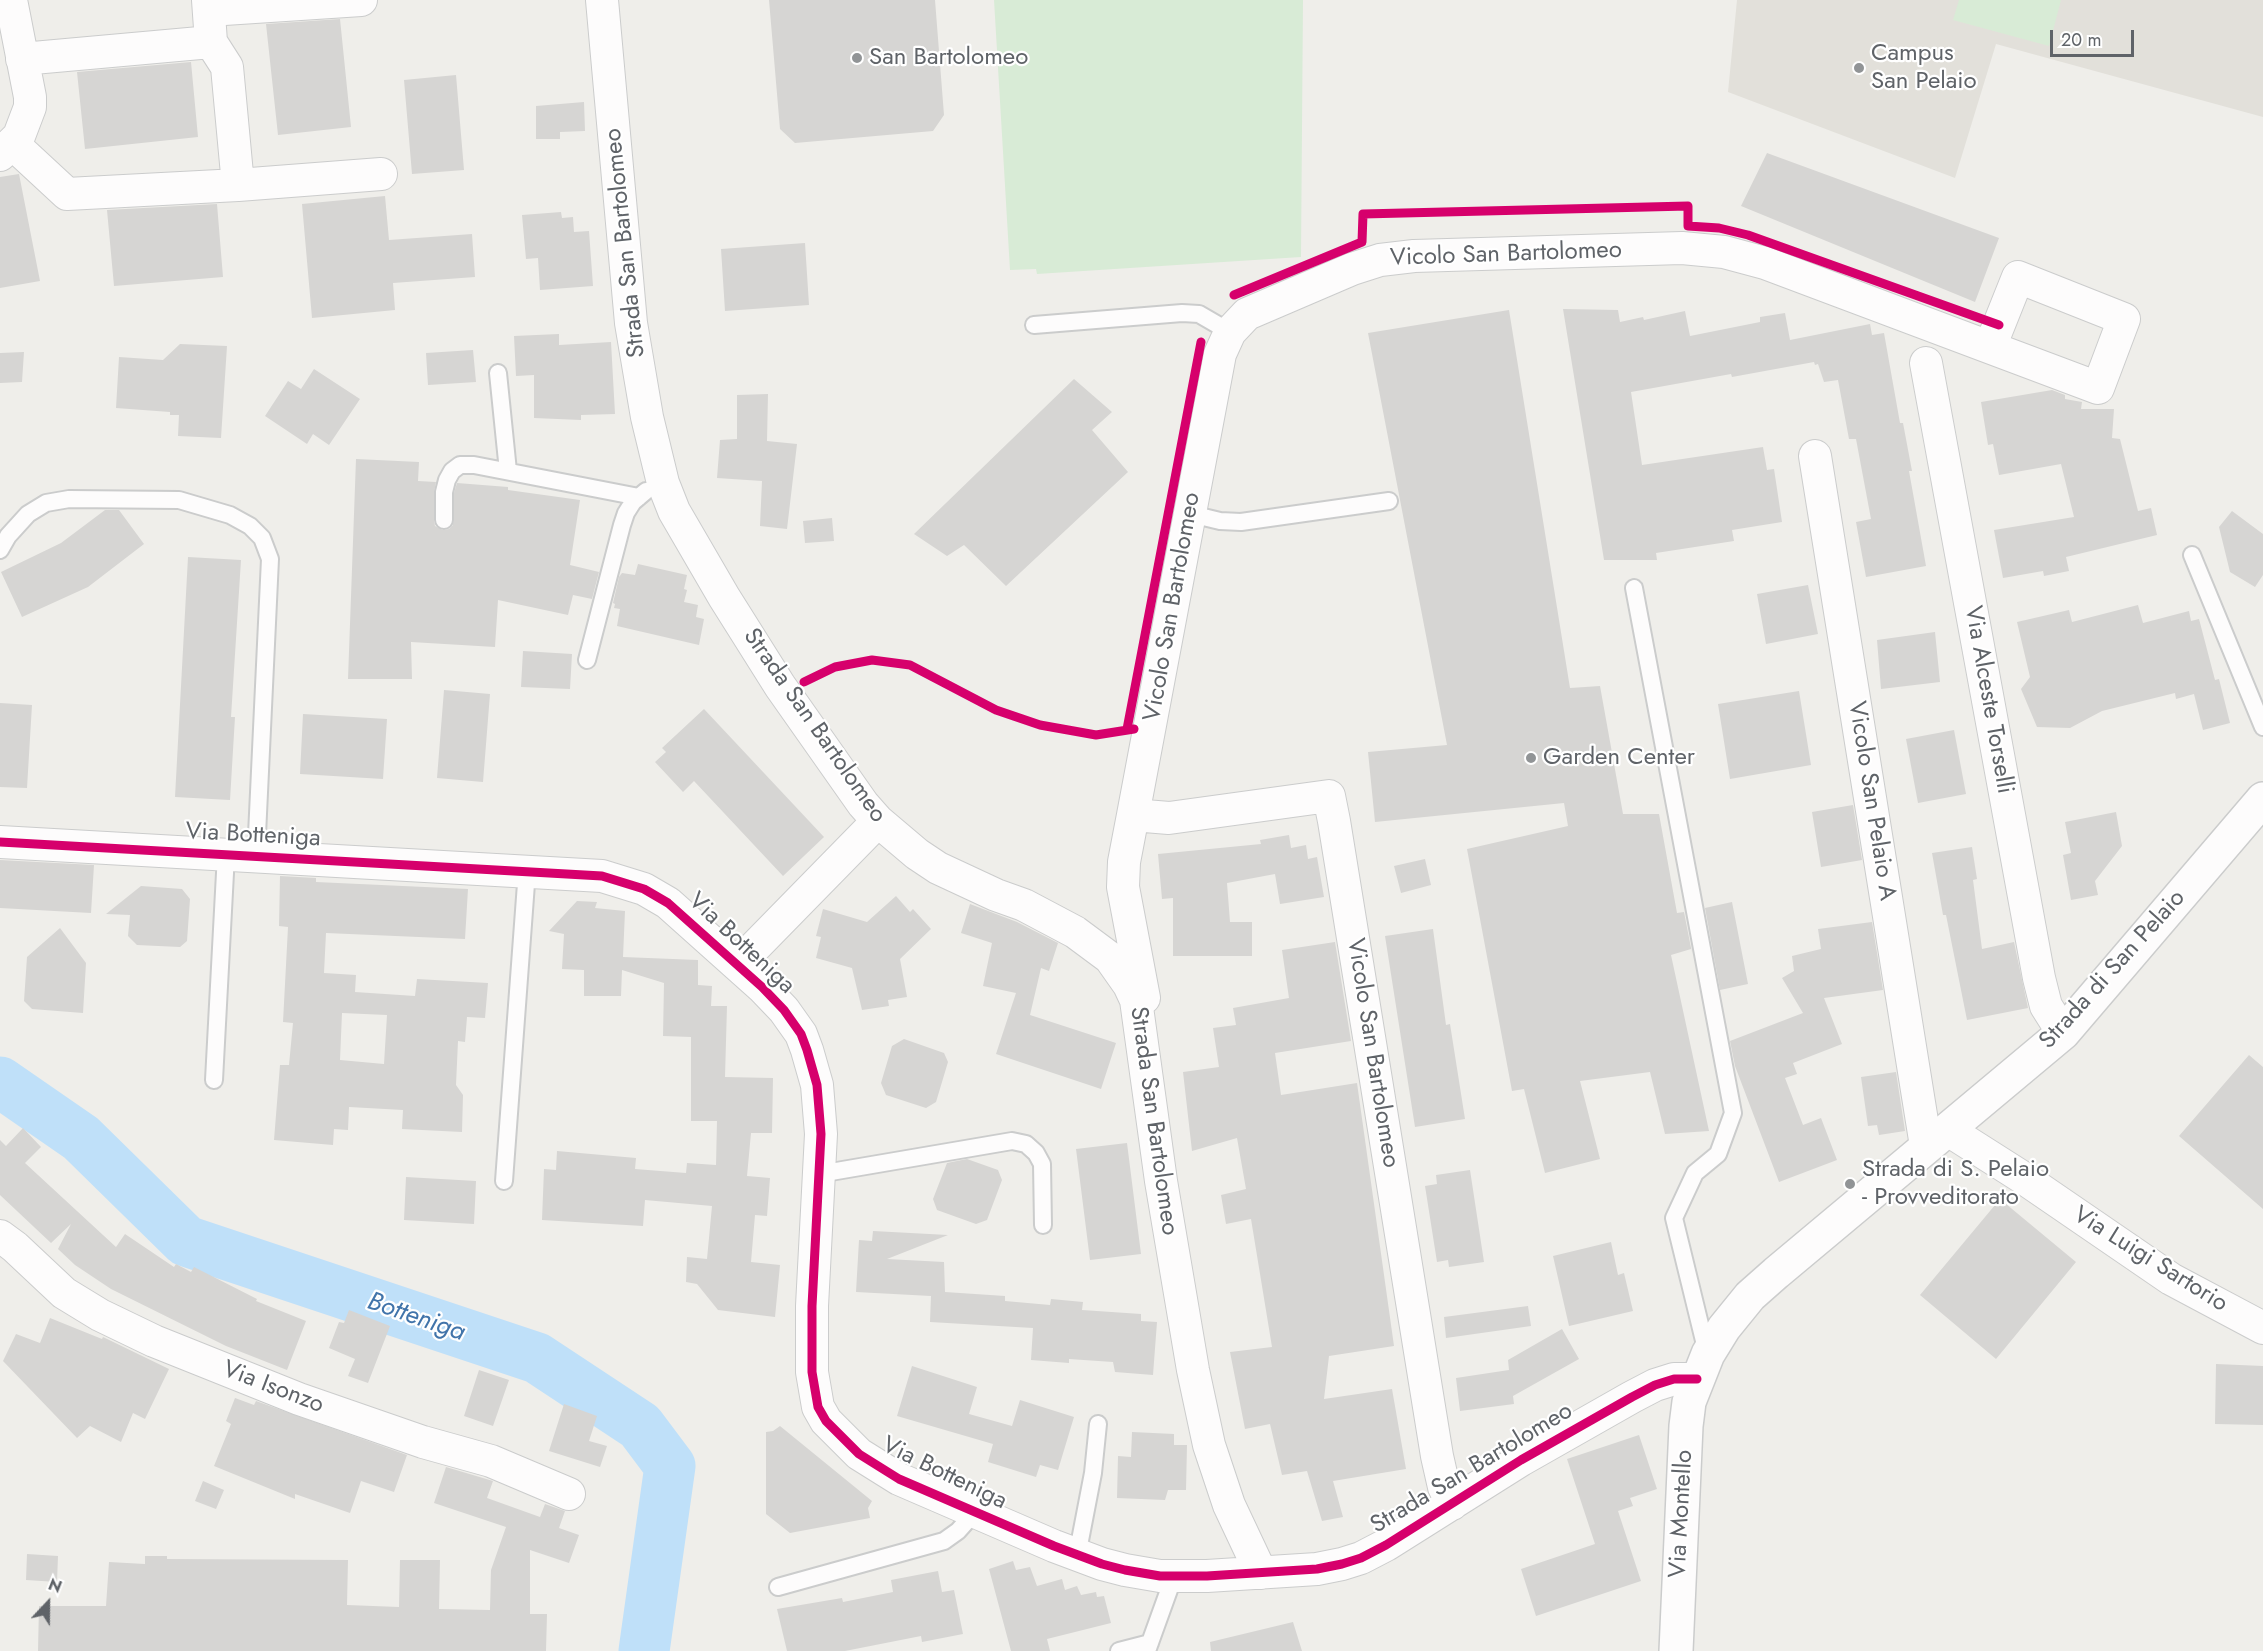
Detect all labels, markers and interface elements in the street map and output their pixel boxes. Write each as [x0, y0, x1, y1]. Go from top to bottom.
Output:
scale bar [2053, 18, 2137, 56]
text: 20 m [2061, 27, 2101, 53]
place label: Campus San Pelaio [1871, 40, 1977, 96]
place label: San Bartolomeo [869, 44, 1028, 72]
marker: San Bartolomeo [850, 51, 864, 65]
marker: Campus San Pelaio [1852, 61, 1866, 75]
street label: Strada San Bartolomeo [600, 127, 652, 359]
street label: Vicolo San Bartolomeo [1390, 237, 1622, 273]
street label: Vicolo San Bartolomeo [1139, 490, 1207, 724]
street label: Via Alceste Torselli [1957, 604, 2019, 796]
street label: Strada San Bartolomeo [736, 623, 892, 829]
street label: Vicolo San Pelaio A [1841, 699, 1901, 903]
place label: Garden Center [1543, 744, 1695, 772]
marker: Garden Center [1524, 751, 1538, 765]
street label: Via Botteniga [185, 818, 321, 854]
street label: Strada di San Pelaio [2034, 885, 2192, 1055]
street label: Via Botteniga [682, 887, 800, 1001]
street label: Vicolo San Bartolomeo [1340, 936, 1404, 1170]
street label: Strada San Bartolomeo [1123, 1005, 1183, 1237]
place label: Strada di S. Pelaio - Provveditorato [1862, 1156, 2049, 1212]
marker: Strada di S. Pelaio - Provveditorato [1843, 1177, 1857, 1191]
street label: Via Luigi Sartorio [2068, 1201, 2232, 1319]
water label: Botteniga [363, 1287, 469, 1349]
street label: Via Isonzo [218, 1356, 328, 1420]
street label: Strada San Bartolomeo [1366, 1397, 1578, 1541]
street label: Via Botteniga [877, 1431, 1011, 1517]
street label: Via Montello [1664, 1449, 1700, 1579]
north arrow [18, 1573, 78, 1633]
text: N [45, 1573, 65, 1599]

